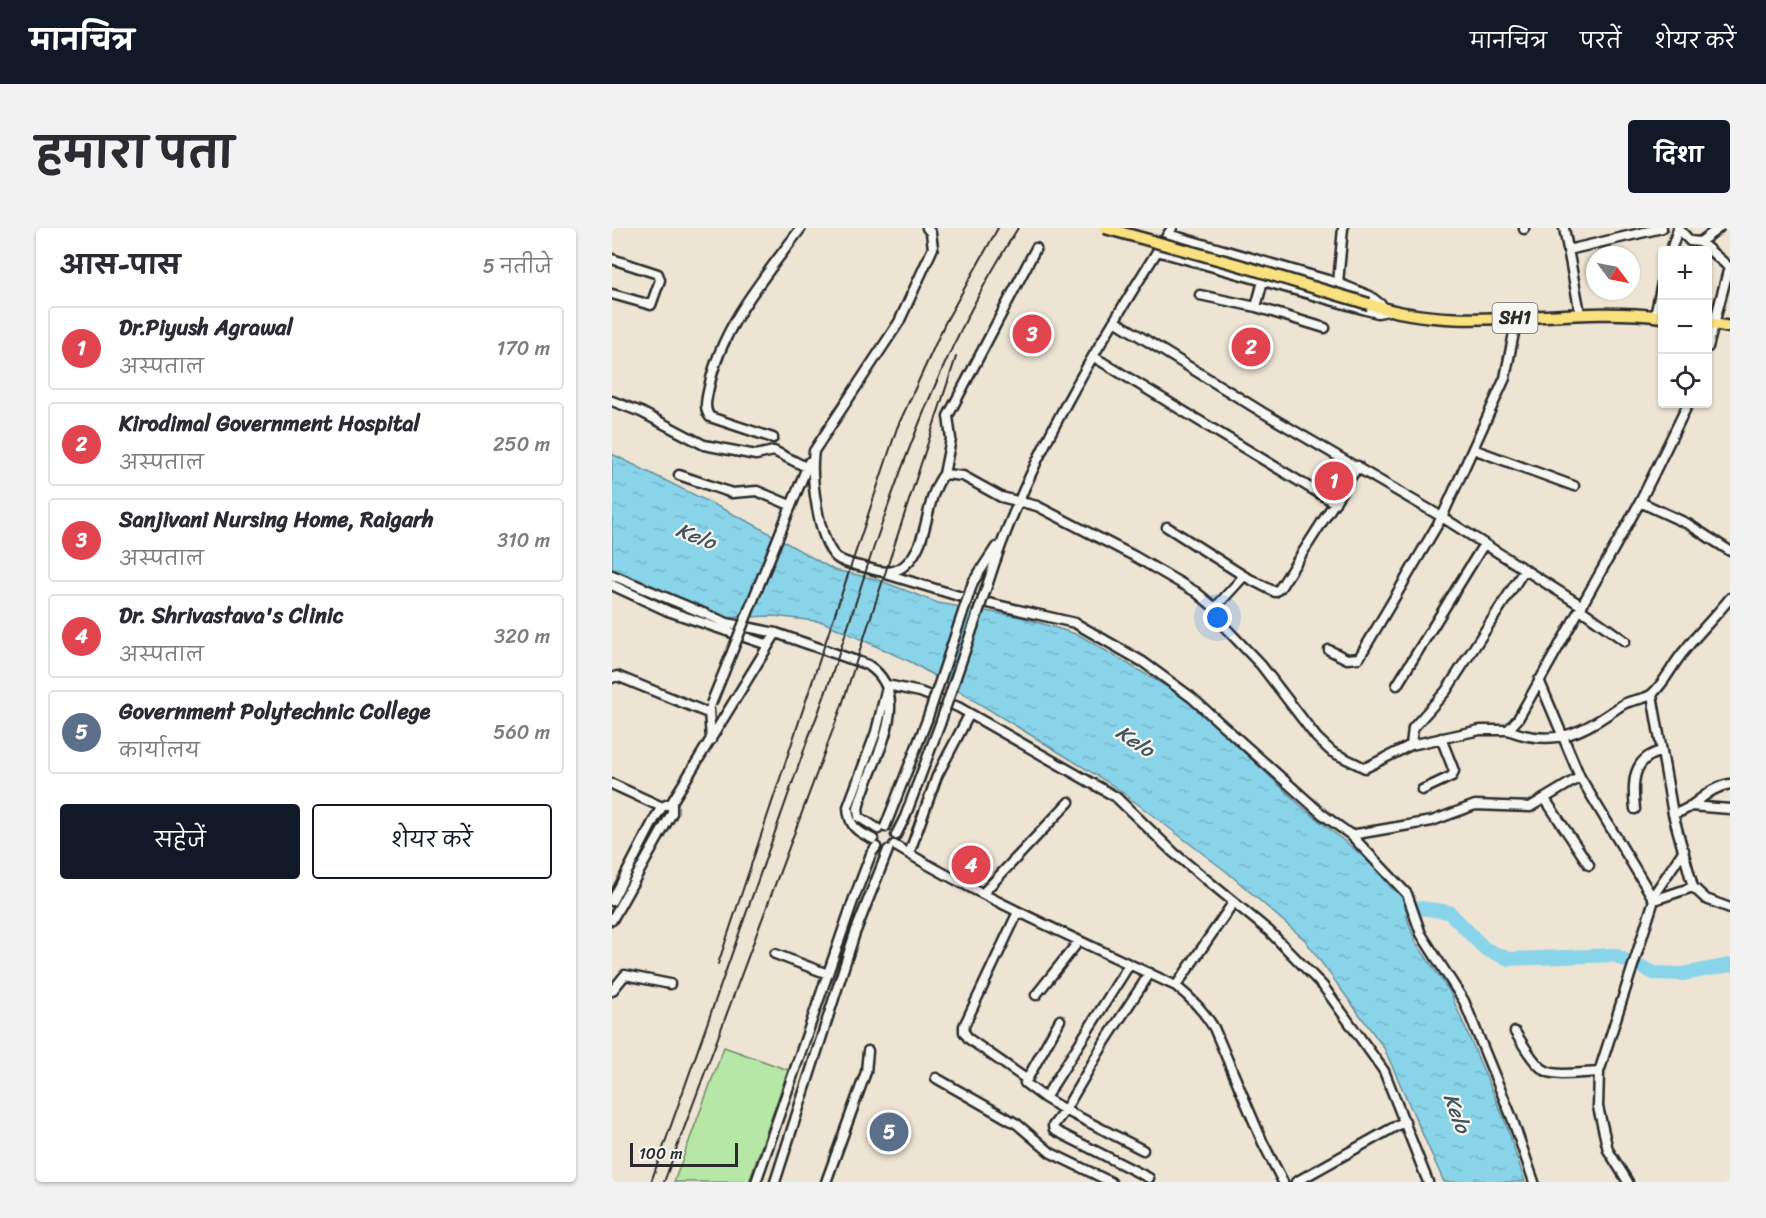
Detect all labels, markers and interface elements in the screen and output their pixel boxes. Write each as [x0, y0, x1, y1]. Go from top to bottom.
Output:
text: मानचित्र [30, 16, 134, 65]
text: मानचित्र [1470, 22, 1547, 60]
text: परतें [1580, 22, 1621, 60]
text: शेयर करें [1654, 22, 1736, 60]
text: हमारा पता [36, 116, 234, 190]
button: दिशा [1628, 120, 1730, 193]
text: आस-पास [60, 242, 180, 288]
north arrow [1586, 246, 1640, 300]
map controls [1658, 246, 1712, 408]
button: + [1658, 246, 1712, 300]
text: 5 नतीजे [483, 249, 552, 284]
button: − [1658, 300, 1712, 354]
road number: SH1 [1492, 303, 1538, 333]
text: Dr.Piyush Agrawal [119, 308, 293, 347]
pin: 3 [1012, 312, 1052, 356]
pin: 2 [1232, 324, 1270, 370]
text: 1 [77, 331, 86, 366]
text: 170 m [497, 331, 550, 366]
text: अस्पताल [119, 349, 204, 384]
button: locate [1658, 354, 1712, 408]
text: Kirodimal Government Hospital [119, 404, 420, 443]
text: 2 [76, 427, 87, 462]
text: 250 m [493, 427, 550, 462]
text: अस्पताल [119, 445, 204, 480]
pin: 1 [1314, 458, 1354, 504]
text: Sanjivani Nursing Home, Raigarh [119, 500, 433, 539]
water label: Kelo [670, 511, 723, 562]
text: 3 [76, 523, 87, 558]
text: 310 m [497, 523, 550, 558]
text: अस्पताल [119, 541, 204, 576]
text: Dr. Shrivastava's Clinic [119, 596, 344, 635]
your location [1203, 603, 1232, 632]
text: 4 [75, 619, 88, 654]
text: 320 m [494, 619, 550, 654]
text: अस्पताल [119, 637, 204, 672]
text: Government Polytechnic College [119, 692, 430, 731]
water label: Kelo [1108, 714, 1163, 769]
text: 5 [75, 715, 88, 750]
text: 560 m [493, 715, 550, 750]
text: कार्यालय [119, 733, 200, 768]
button: सहेजें [60, 804, 300, 879]
button: शेयर करें [312, 804, 552, 879]
pin: 4 [952, 842, 990, 888]
water label: Kelo [1432, 1088, 1482, 1140]
pin: 5 [870, 1110, 908, 1154]
text: 100 m [639, 1139, 683, 1168]
scale bar [630, 1140, 738, 1168]

